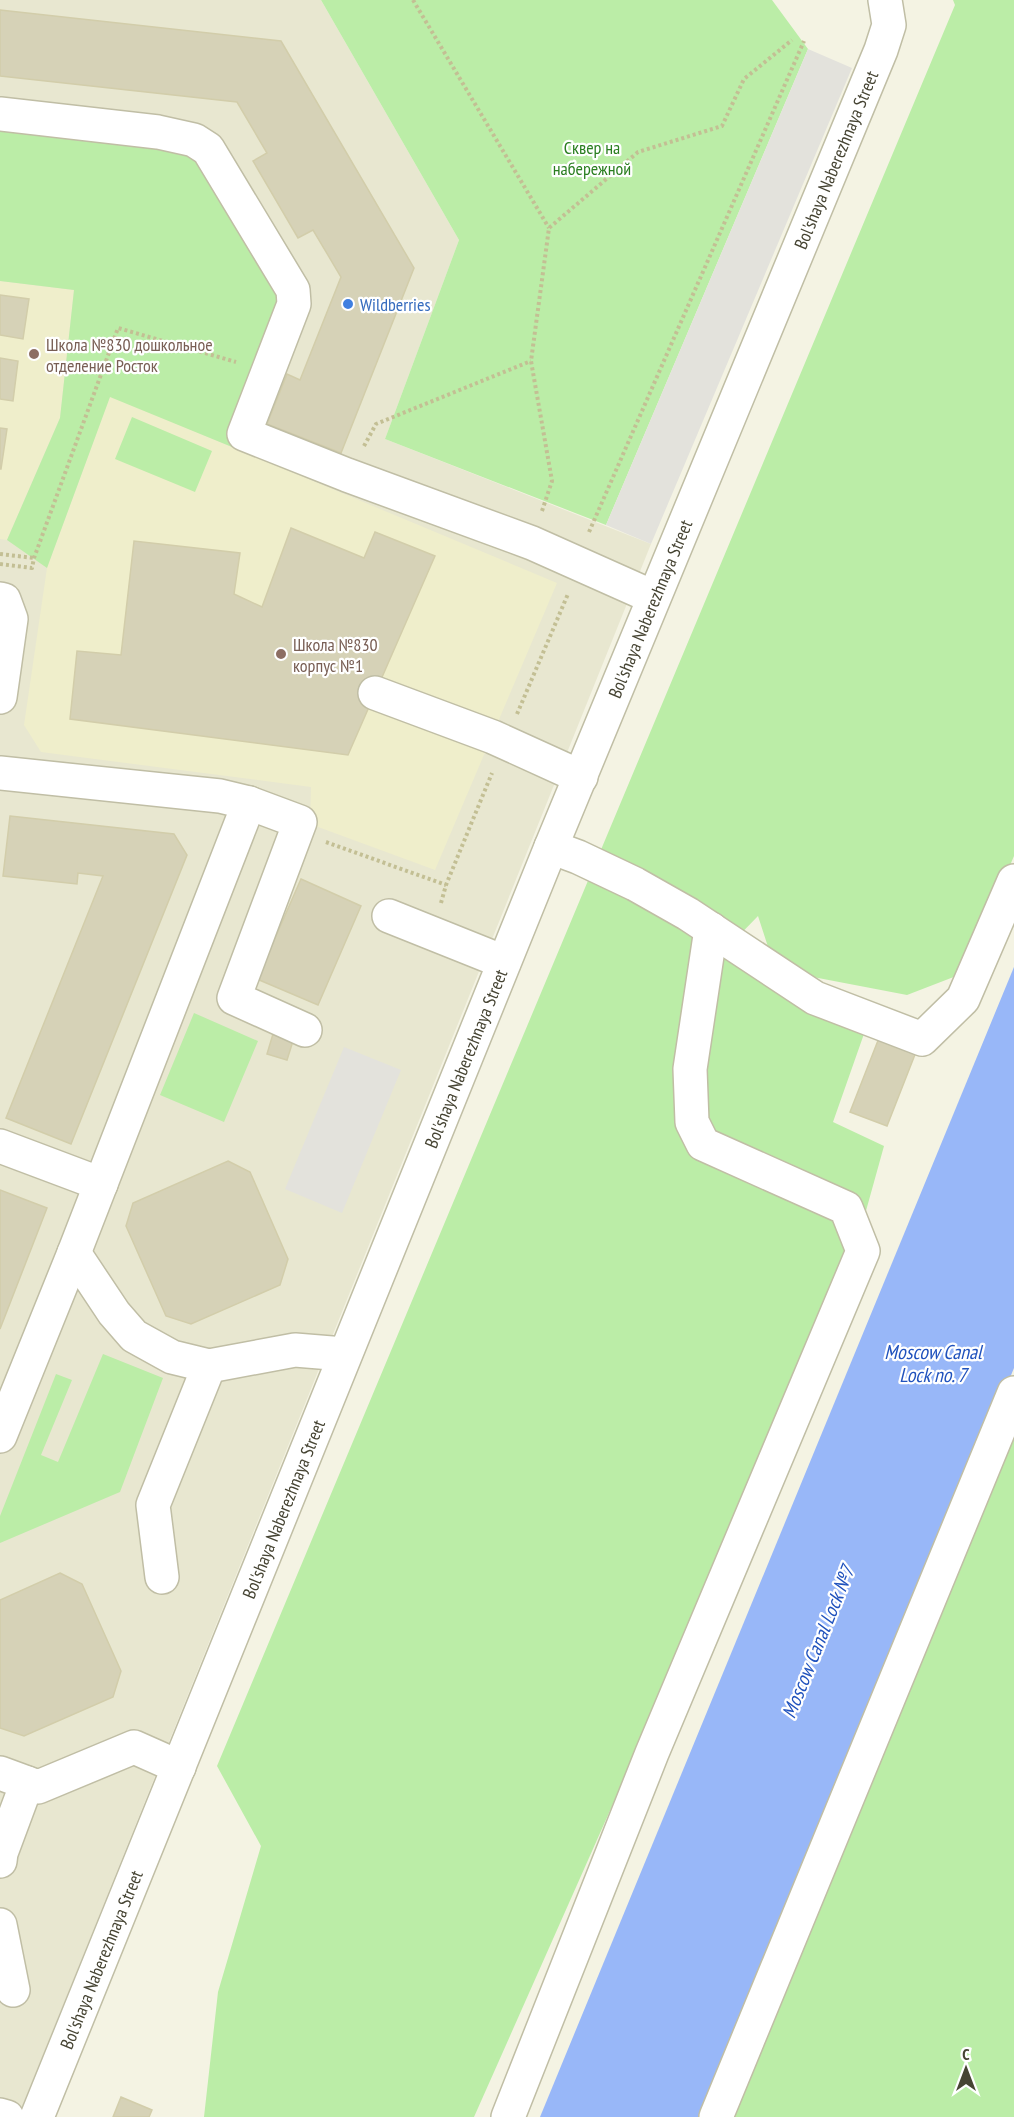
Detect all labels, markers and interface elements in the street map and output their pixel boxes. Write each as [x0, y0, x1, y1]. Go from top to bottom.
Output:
street label: Bol'shaya Naberezhnaya Street [788, 67, 883, 252]
park label: Сквер на набережной [553, 136, 631, 180]
place label: Wildberries [360, 293, 431, 316]
marker: Wildberries [341, 297, 355, 311]
place label: Школа №830 дошкольное отделение Росток [46, 333, 213, 377]
marker: Школа №830 дошкольное отделение Росток [27, 347, 41, 361]
street label: Bol'shaya Naberezhnaya Street [603, 516, 697, 701]
place label: Школа №830 корпус №1 [293, 633, 378, 677]
marker: Школа №830 корпус №1 [274, 647, 288, 661]
street label: Bol'shaya Naberezhnaya Street [419, 966, 512, 1151]
water label: Moscow Canal Lock no. 7 [884, 1339, 984, 1388]
street label: Bol'shaya Naberezhnaya Street [237, 1416, 330, 1602]
water label: Moscow Canal Lock №7 [776, 1559, 861, 1722]
street label: Bol'shaya Naberezhnaya Street [54, 1867, 147, 2052]
north arrow [936, 2039, 996, 2099]
text: С [962, 2044, 970, 2064]

